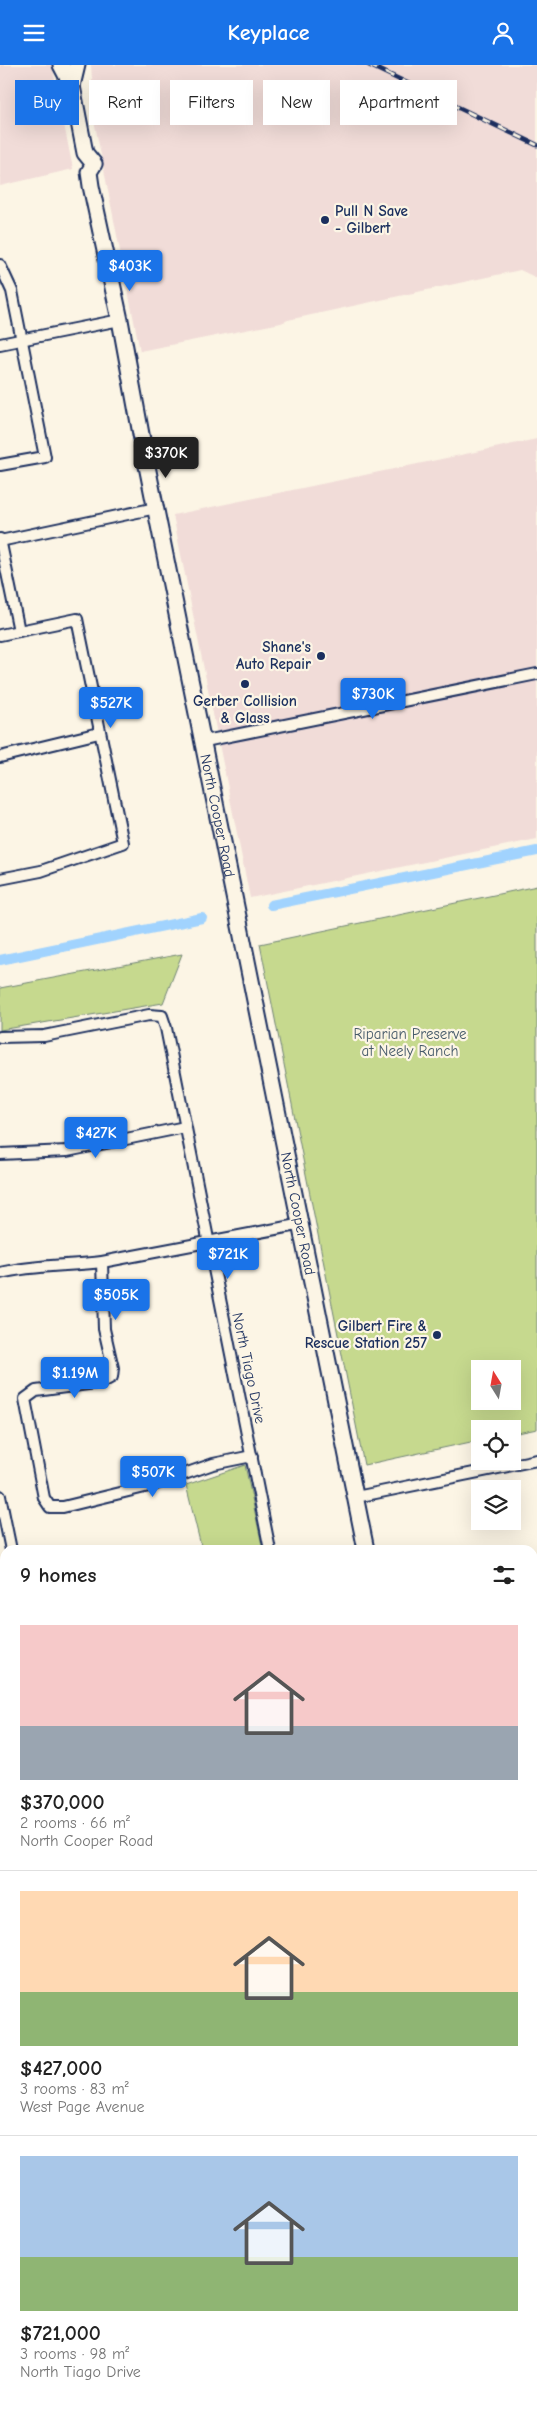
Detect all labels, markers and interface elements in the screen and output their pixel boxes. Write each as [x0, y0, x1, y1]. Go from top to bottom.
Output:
icon: menu [20, 19, 48, 47]
icon: person [489, 19, 517, 47]
text: Keyplace [227, 20, 310, 46]
chip: Buy [15, 80, 79, 125]
chip: Rent [89, 80, 160, 125]
chip: Filters [170, 80, 253, 125]
chip: New [263, 80, 330, 125]
chip: Apartment [340, 80, 457, 125]
place label: Pull N Save - Gilbert [335, 202, 408, 237]
marker: Pull N Save - Gilbert [319, 214, 331, 226]
pin: $403K [95, 249, 165, 292]
text: $403K [108, 257, 152, 275]
pin: $370K [131, 437, 201, 479]
text: $370K [145, 444, 187, 462]
place label: Shane's Auto Repair [236, 638, 311, 673]
marker: Shane's Auto Repair [315, 650, 327, 662]
pin: $730K [338, 677, 408, 720]
marker: Gerber Collision & Glass [239, 678, 251, 690]
text: $730K [352, 685, 394, 703]
pin: $527K [76, 687, 146, 729]
place label: Gerber Collision & Glass [193, 692, 297, 727]
text: $527K [90, 694, 132, 712]
street label: North Cooper Road [196, 753, 239, 879]
park label: Riparian Preserve at Neely Ranch [353, 1025, 467, 1060]
pin: $427K [61, 1117, 131, 1159]
text: $427K [75, 1124, 117, 1142]
street label: North Cooper Road [277, 1150, 319, 1277]
pin: $721K [193, 1237, 263, 1280]
text: $721K [208, 1245, 248, 1263]
pin: $505K [81, 1279, 151, 1321]
text: $505K [94, 1286, 138, 1304]
street label: North Tiago Drive [228, 1311, 270, 1426]
place label: Gilbert Fire & Rescue Station 257 [305, 1317, 427, 1352]
marker: Gilbert Fire & Rescue Station 257 [431, 1329, 443, 1341]
pin: $1.19M [34, 1357, 116, 1399]
north arrow [471, 1360, 521, 1410]
map controls [471, 1360, 521, 1530]
text: $1.19M [52, 1364, 98, 1382]
button: locate [471, 1420, 521, 1470]
pin: $507K [118, 1455, 188, 1498]
text: $507K [131, 1463, 175, 1481]
button: layers [471, 1480, 521, 1530]
icon: filters [490, 1561, 518, 1589]
text: 9 homes [20, 1563, 96, 1587]
icon: home [224, 1658, 314, 1748]
text: $370,000 [20, 1790, 105, 1814]
text: 2 rooms · 66 m² [20, 1814, 130, 1832]
text: North Cooper Road [20, 1832, 153, 1850]
icon: home [224, 1923, 314, 2013]
text: $427,000 [20, 2056, 102, 2080]
text: 3 rooms · 83 m² [20, 2080, 129, 2098]
text: West Page Avenue [20, 2098, 144, 2116]
icon: home [224, 2188, 314, 2278]
text: $721,000 [20, 2321, 101, 2345]
text: 3 rooms · 98 m² [20, 2345, 129, 2363]
text: North Tiago Drive [20, 2363, 141, 2381]

